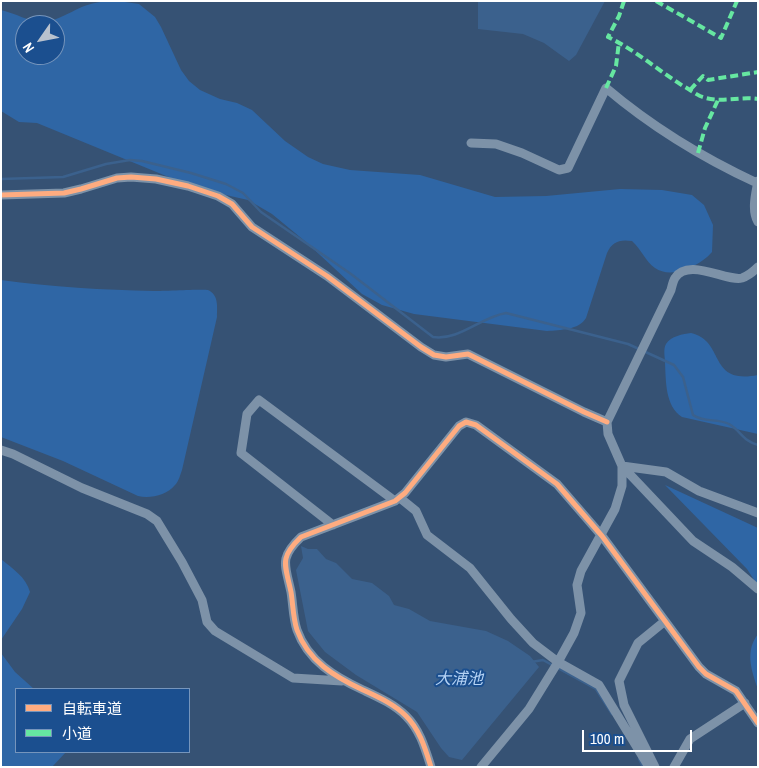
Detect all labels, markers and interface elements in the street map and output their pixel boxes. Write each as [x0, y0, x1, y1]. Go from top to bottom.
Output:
north arrow [15, 15, 65, 65]
text: N [18, 39, 38, 56]
water label: 大浦池 [435, 670, 483, 690]
legend [15, 688, 190, 753]
text: 自転車道 [62, 698, 122, 719]
scale bar [584, 720, 694, 752]
text: 小道 [62, 723, 92, 744]
text: 100 m [590, 728, 624, 749]

